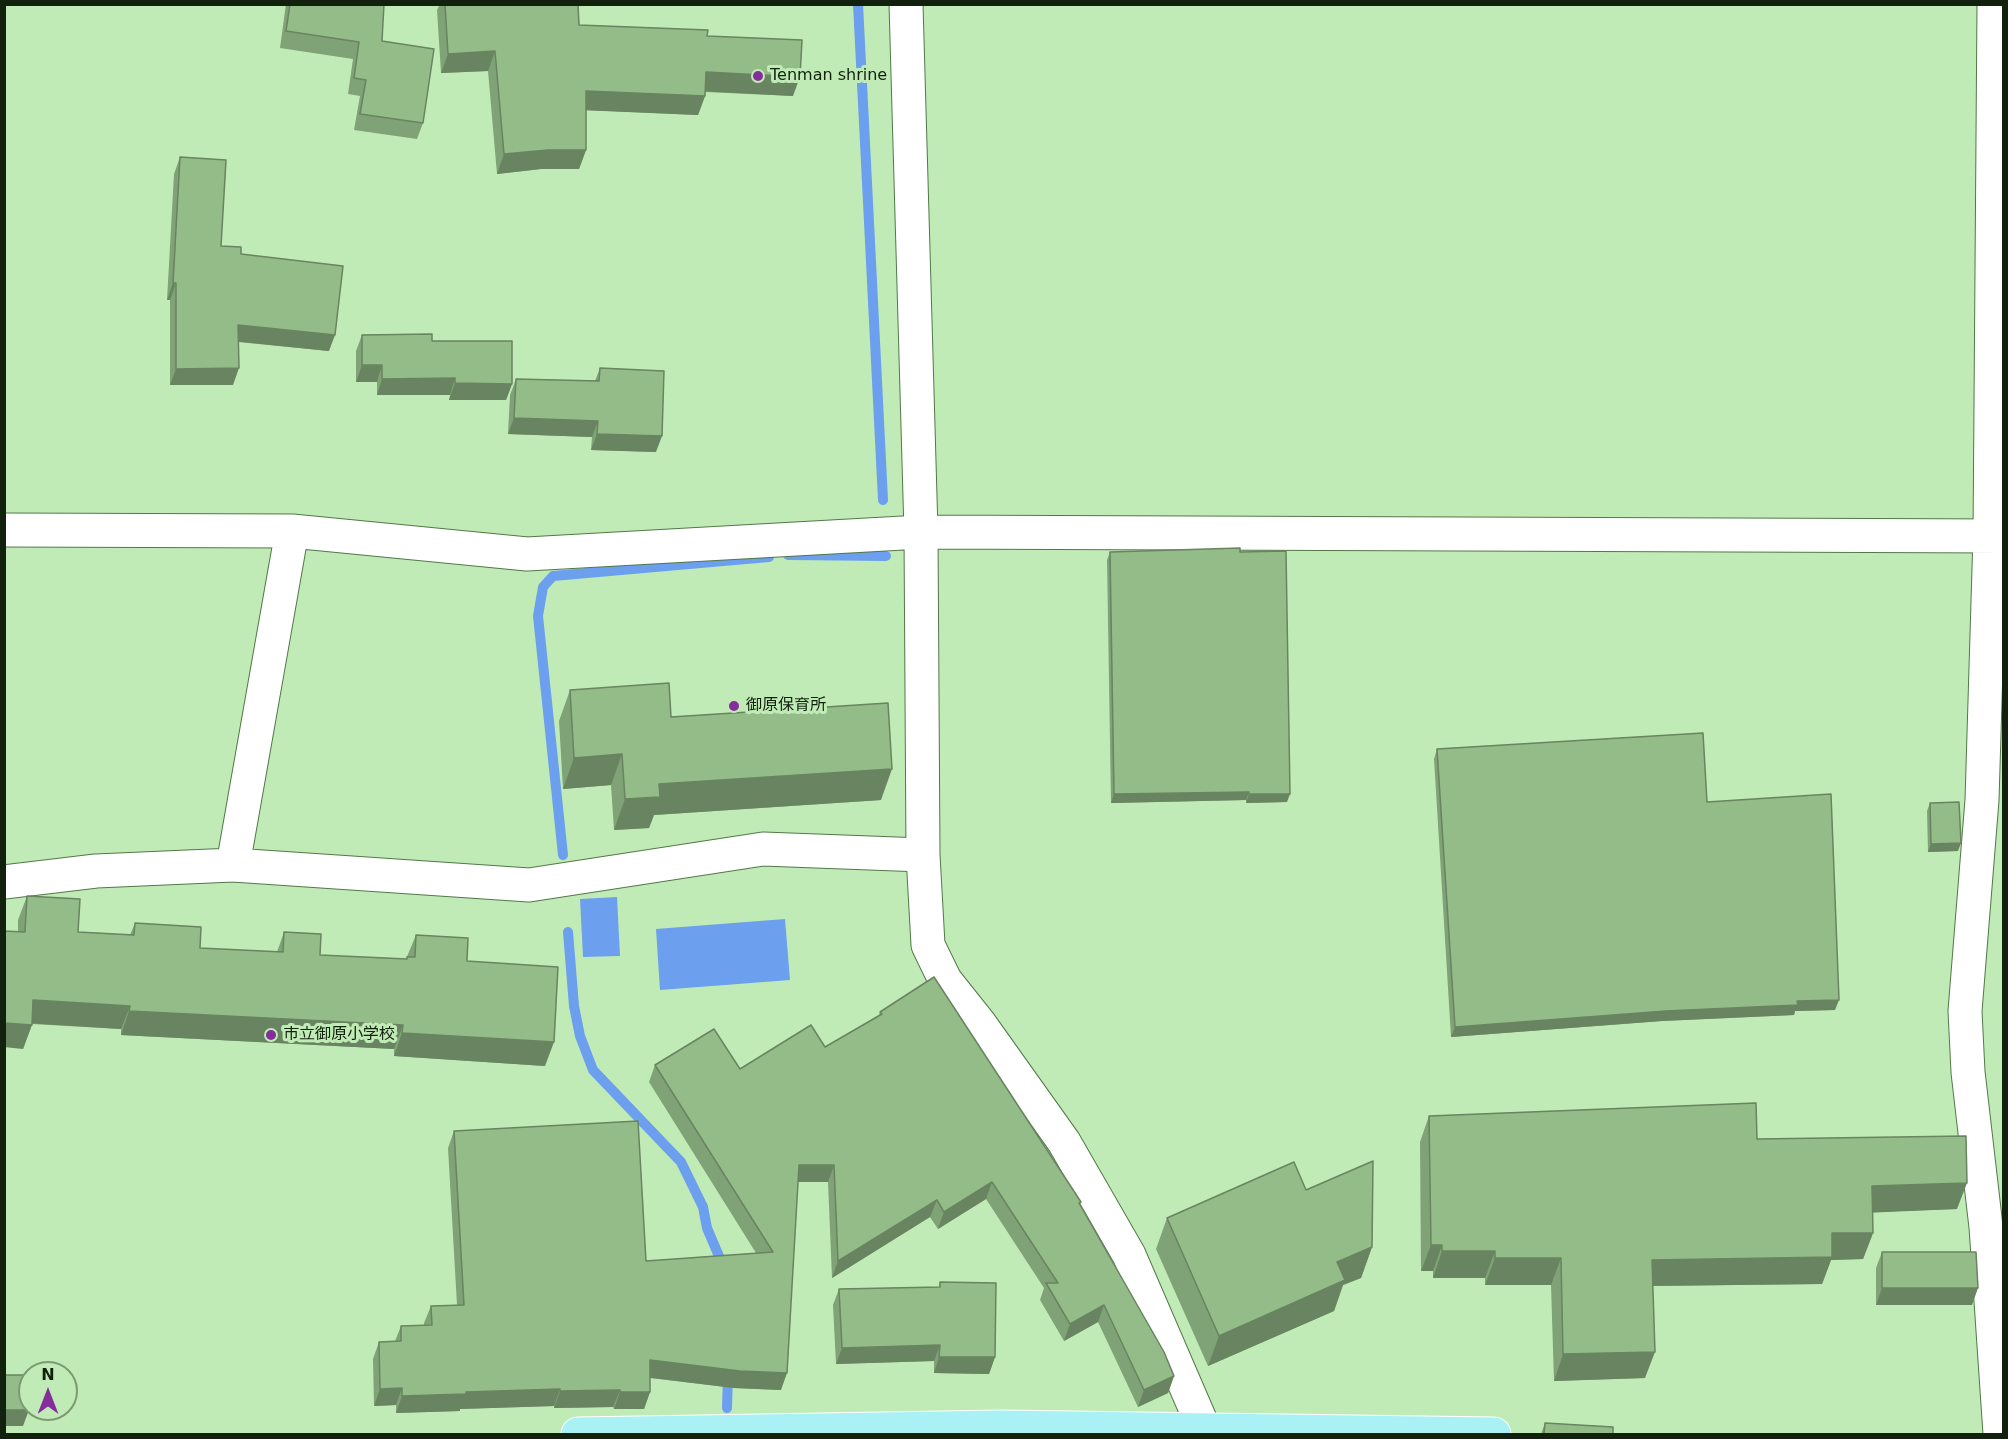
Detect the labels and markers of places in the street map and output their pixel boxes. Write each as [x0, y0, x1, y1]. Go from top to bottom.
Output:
place label: Tenman shrine [770, 66, 887, 86]
marker: Tenman shrine [751, 69, 765, 83]
place label: 御原保育所 [746, 696, 826, 716]
marker: 御原保育所 [727, 699, 741, 713]
place label: 市立御原小学校 [283, 1025, 395, 1045]
marker: 市立御原小学校 [264, 1028, 278, 1042]

